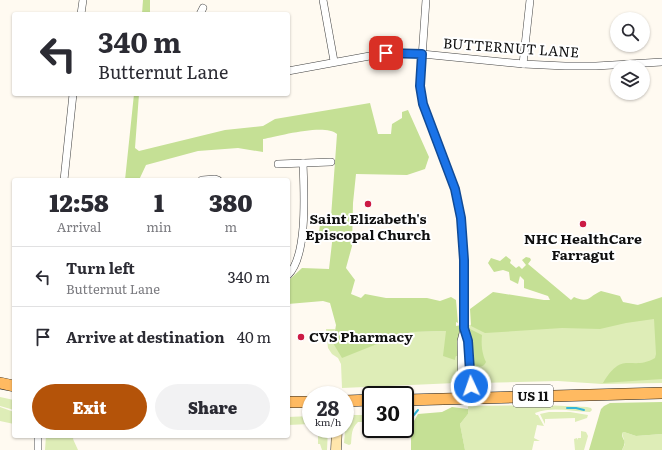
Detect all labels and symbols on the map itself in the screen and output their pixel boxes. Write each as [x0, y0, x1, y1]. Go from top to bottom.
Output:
street label: BUTTERNUT LANE [442, 32, 580, 62]
pin [369, 36, 403, 70]
marker: Saint Elizabeth's Episcopal Church [363, 199, 373, 209]
place label: Saint Elizabeth's Episcopal Church [305, 208, 431, 244]
marker: NHC HealthCare Farragut [578, 219, 588, 229]
place label: NHC HealthCare Farragut [524, 228, 642, 264]
place label: CVS Pharmacy [309, 326, 413, 346]
marker: CVS Pharmacy [296, 332, 306, 342]
position arrow [450, 365, 492, 407]
road number: US 11 [513, 385, 553, 407]
speed limit sign: 30 [362, 386, 414, 438]

